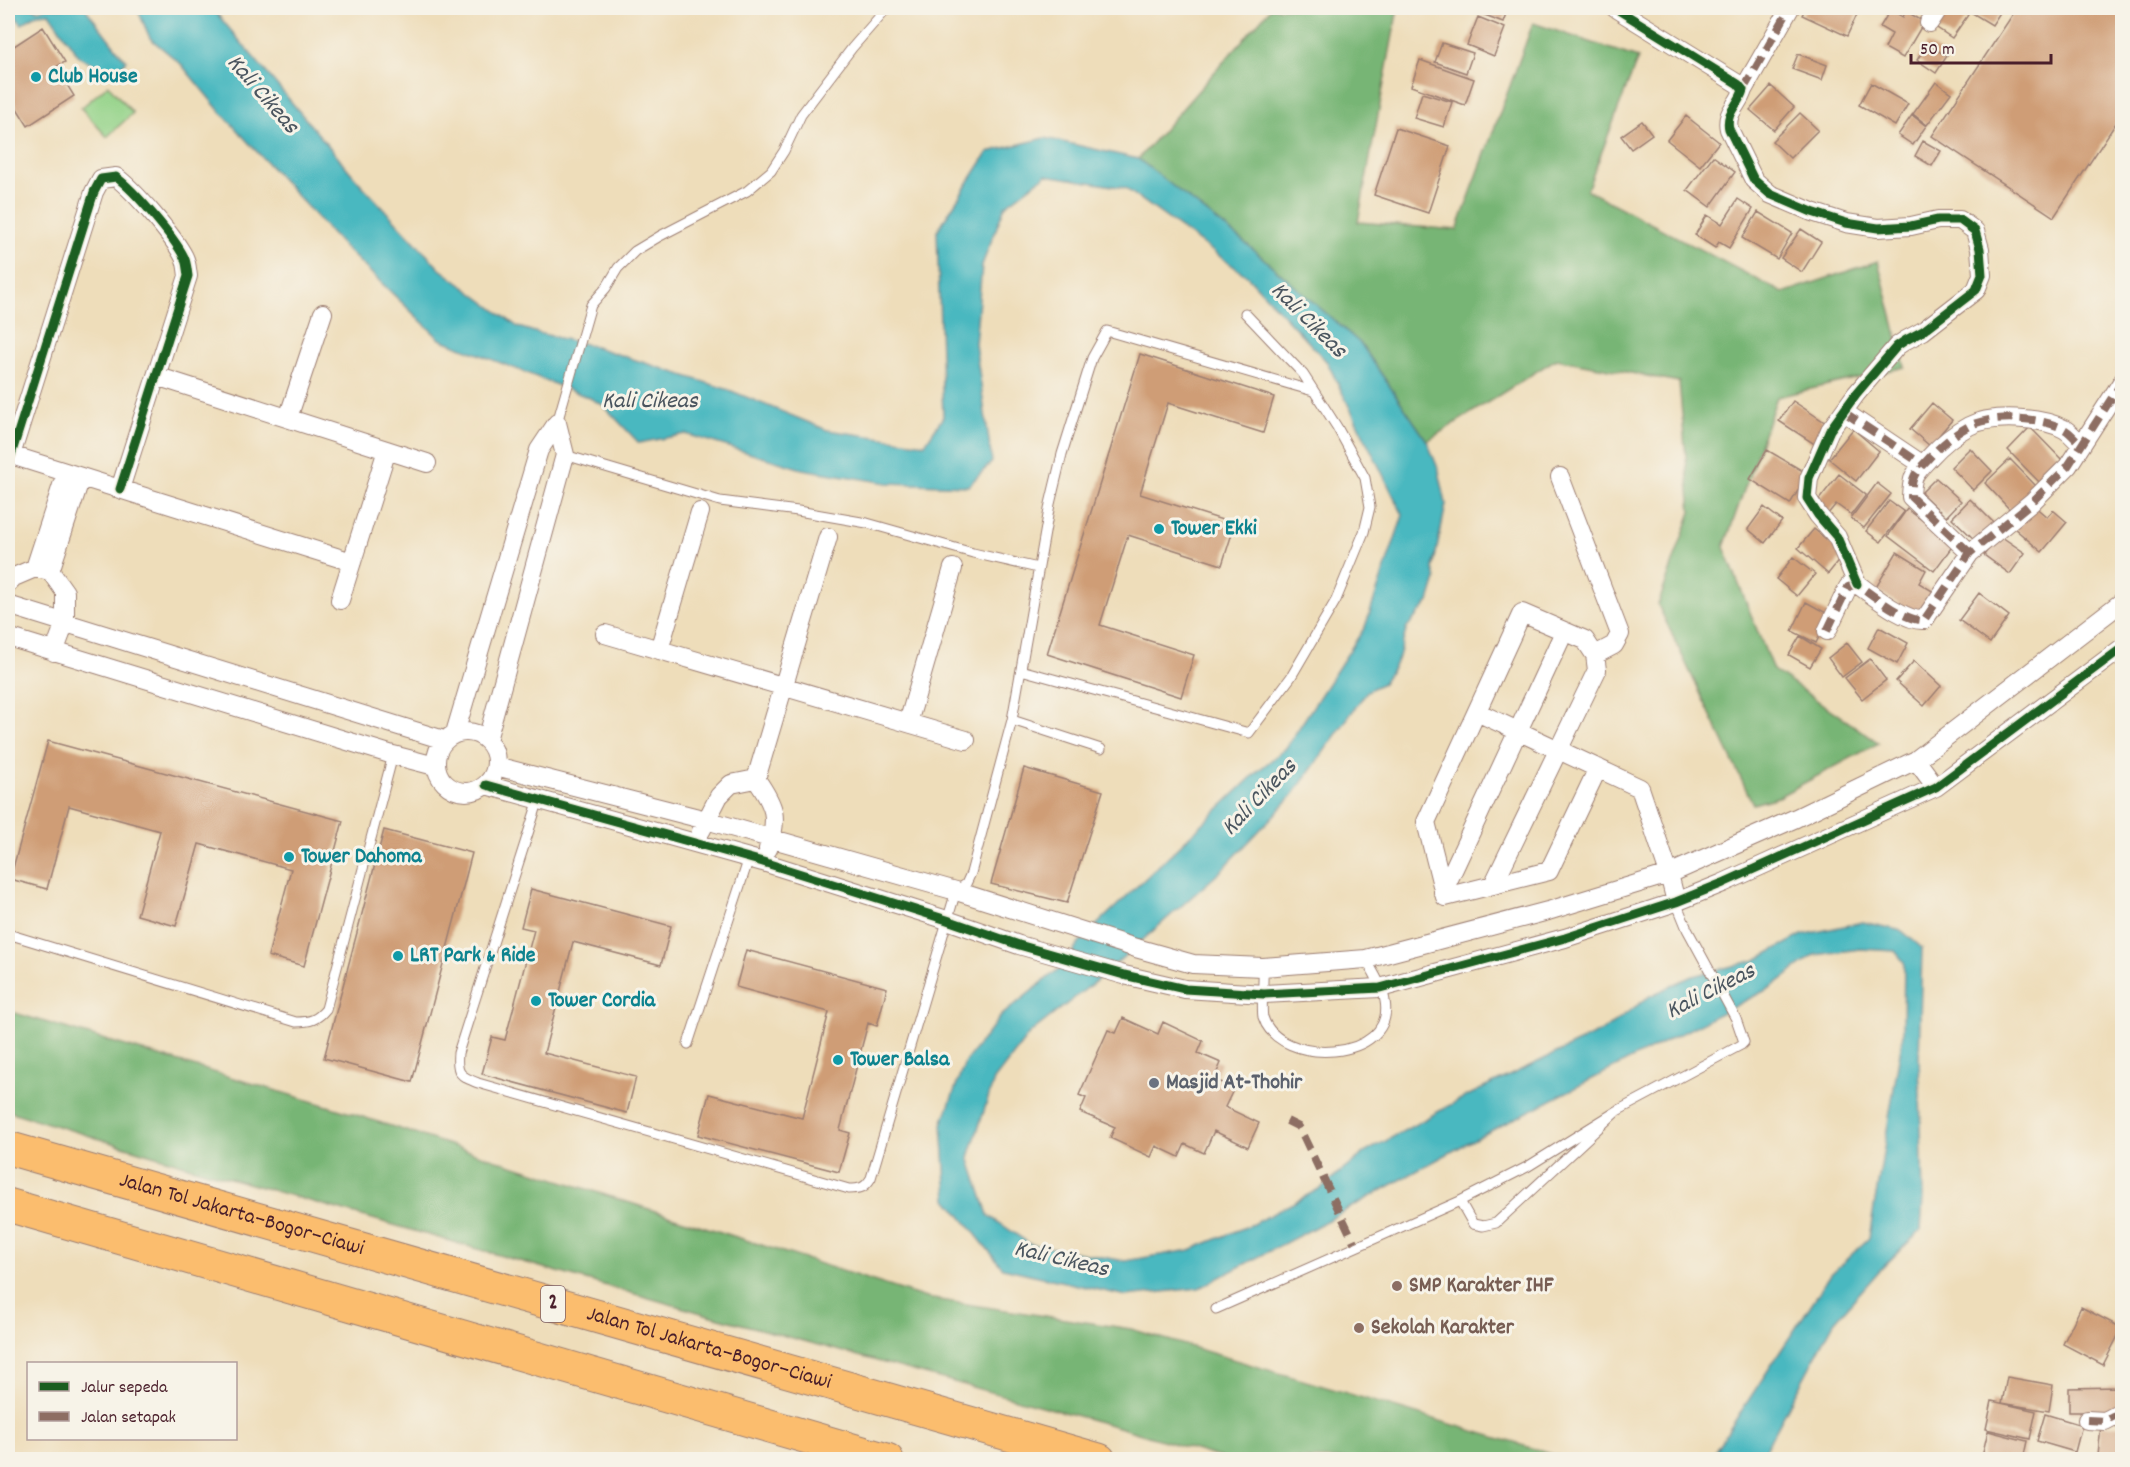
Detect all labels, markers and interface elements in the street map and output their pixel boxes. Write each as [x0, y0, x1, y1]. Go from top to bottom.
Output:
scale bar [1911, 27, 2050, 65]
text: 50 m [1920, 38, 1955, 63]
water label: Kali Cikeas [218, 48, 307, 143]
place label: Club House [48, 62, 138, 93]
marker: Club House [29, 70, 43, 84]
water label: Kali Cikeas [1262, 275, 1355, 368]
water label: Kali Cikeas [602, 385, 699, 419]
place label: Tower Ekki [1171, 514, 1257, 545]
marker: Tower Ekki [1152, 522, 1166, 536]
water label: Kali Cikeas [1214, 751, 1306, 844]
place label: Tower Dahoma [301, 842, 422, 873]
marker: Tower Dahoma [282, 850, 296, 864]
place label: LRT Park & Ride [410, 941, 536, 972]
marker: LRT Park & Ride [391, 949, 405, 963]
water label: Kali Cikeas [1661, 955, 1762, 1029]
place label: Tower Cordia [548, 986, 656, 1017]
marker: Tower Cordia [529, 994, 543, 1008]
place label: Tower Balsa [850, 1045, 950, 1076]
marker: Tower Balsa [831, 1053, 845, 1067]
place label: Masjid At-Thohir [1166, 1068, 1303, 1099]
marker: Masjid At-Thohir [1147, 1076, 1161, 1090]
street label: Jalan Tol Jakarta–Bogor–Ciawi [116, 1165, 368, 1265]
water label: Kali Cikeas [1010, 1233, 1112, 1288]
place label: SMP Karakter IHF [1409, 1271, 1555, 1302]
marker: SMP Karakter IHF [1390, 1279, 1404, 1293]
road number: 2 [541, 1286, 565, 1322]
street label: Jalan Tol Jakarta–Bogor–Ciawi [583, 1299, 835, 1398]
place label: Sekolah Karakter [1371, 1313, 1515, 1344]
marker: Sekolah Karakter [1352, 1321, 1366, 1335]
legend [27, 1362, 237, 1440]
text: Jalur sepeda [81, 1376, 168, 1401]
text: Jalan setapak [81, 1406, 176, 1431]

